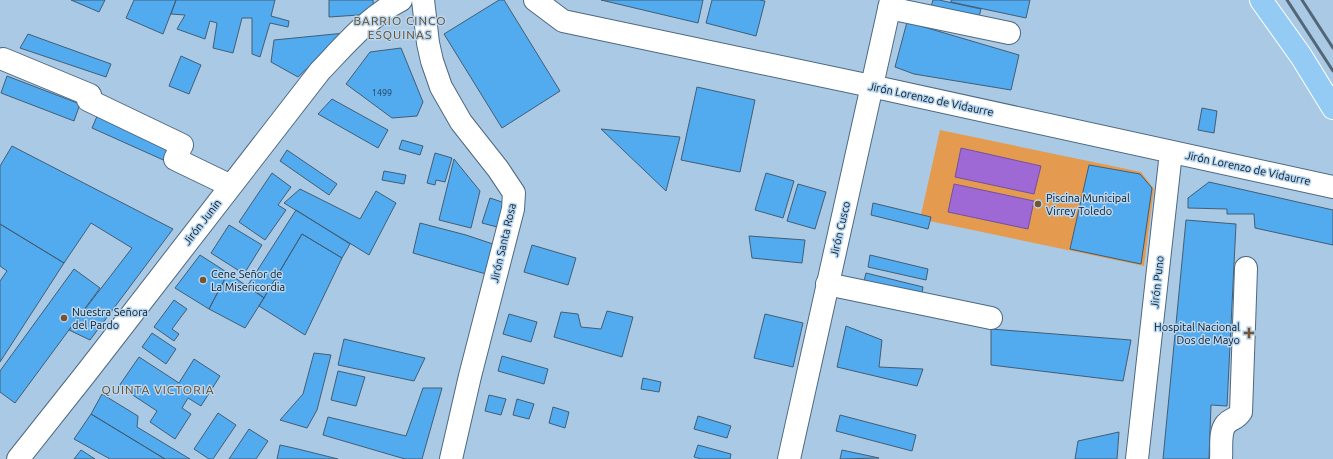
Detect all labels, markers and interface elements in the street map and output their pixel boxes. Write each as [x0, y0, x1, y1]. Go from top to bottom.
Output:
district label: BARRIO CINCO ESQUINAS [353, 14, 447, 41]
street label: Jirón Lorenzo de Vidaurre [867, 80, 995, 118]
house number: 1499 [372, 88, 392, 98]
street label: Jirón Lorenzo de Vidaurre [1184, 149, 1312, 187]
place label: Piscina Municipal Virrey Toledo [1046, 192, 1130, 217]
street label: Jirón Junín [181, 197, 223, 247]
marker: Piscina Municipal Virrey Toledo [1033, 199, 1043, 209]
street label: Jirón Cusco [828, 200, 852, 258]
street label: Jirón Santa Rosa [488, 202, 518, 284]
street label: Jirón Puno [1148, 255, 1166, 309]
place label: Cene Señor de La Misericordia [211, 268, 285, 293]
marker: Cene Señor de La Misericordia [198, 275, 208, 285]
place label: Nuestra Señora del Pardo [72, 306, 148, 331]
marker: Nuestra Señora del Pardo [59, 313, 69, 323]
place label: Hospital Nacional Dos de Mayo [1154, 321, 1240, 346]
marker: Hospital Nacional Dos de Mayo [1243, 327, 1255, 339]
district label: QUINTA VICTORIA [101, 383, 215, 396]

